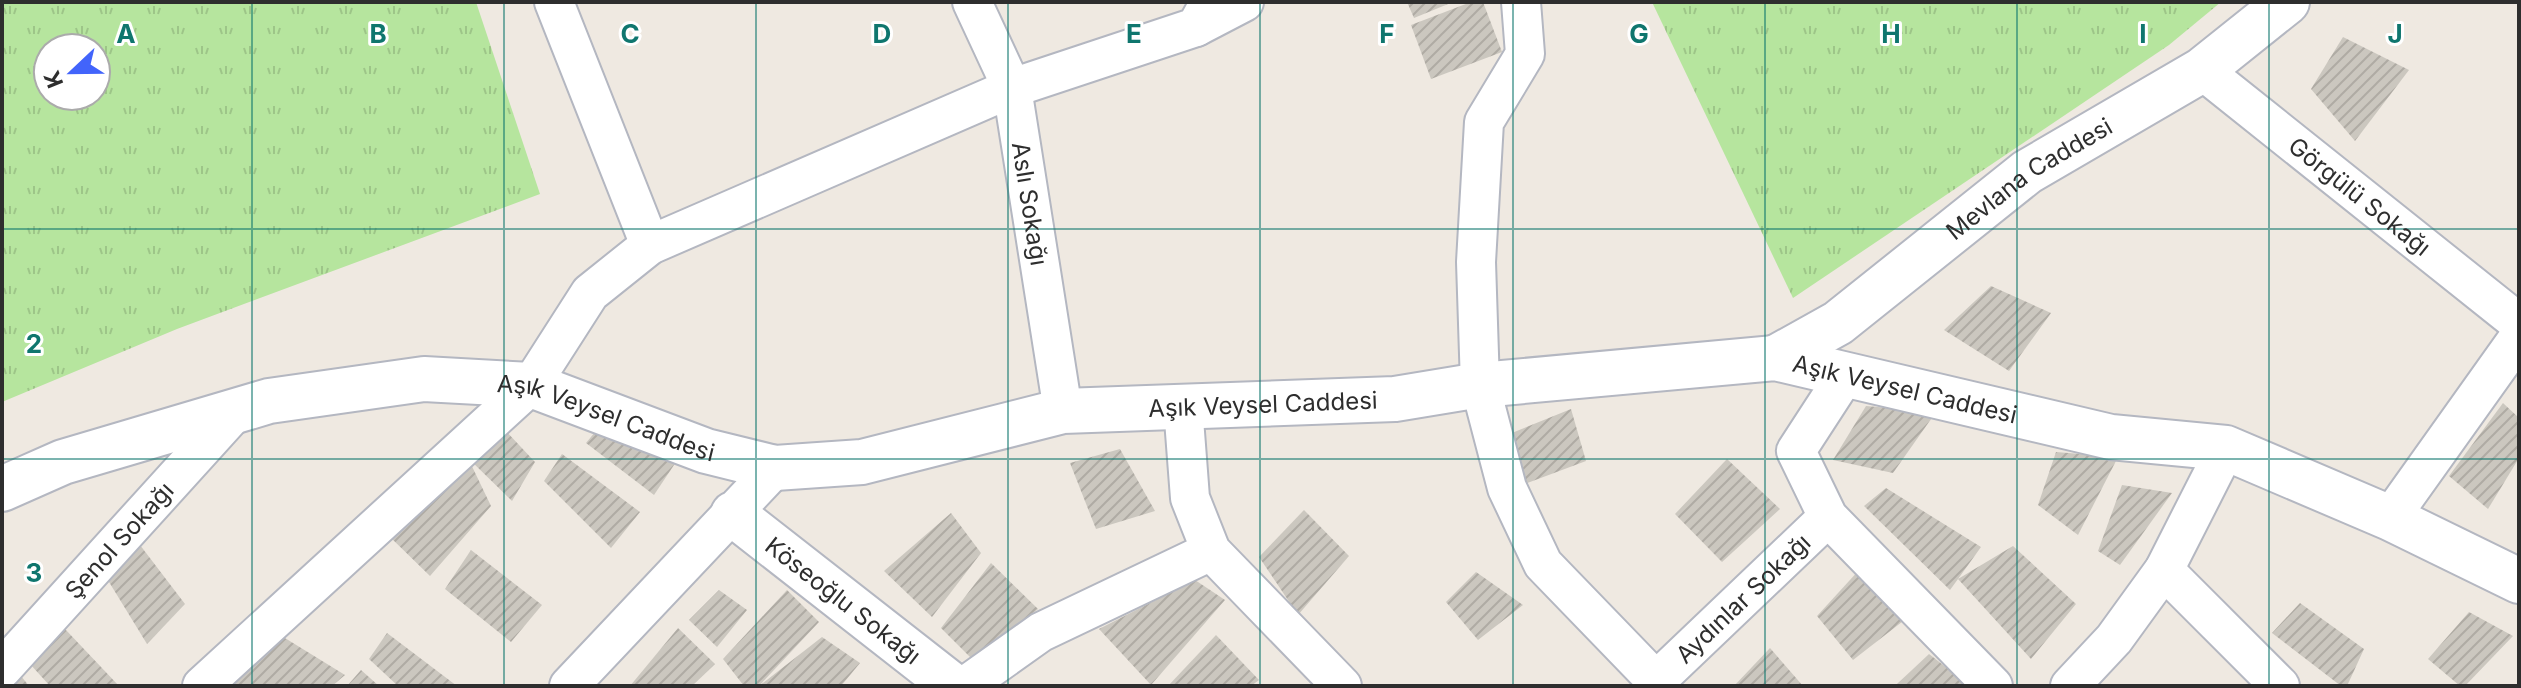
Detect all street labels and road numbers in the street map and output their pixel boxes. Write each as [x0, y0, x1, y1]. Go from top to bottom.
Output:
street label: Mevlana Caddesi [1940, 111, 2117, 246]
street label: Görgülü Sokağı [2283, 131, 2437, 261]
street label: Aslı Sokağı [1006, 140, 1054, 268]
street label: Aşık Veysel Caddesi [1790, 348, 2020, 429]
street label: Aşık Veysel Caddesi [496, 369, 718, 467]
street label: Aşık Veysel Caddesi [1148, 385, 1378, 422]
street label: Şenol Sokağı [59, 476, 179, 604]
street label: Aydınlar Sokağı [1670, 527, 1816, 669]
street label: Köseoğlu Sokağı [760, 531, 927, 670]

